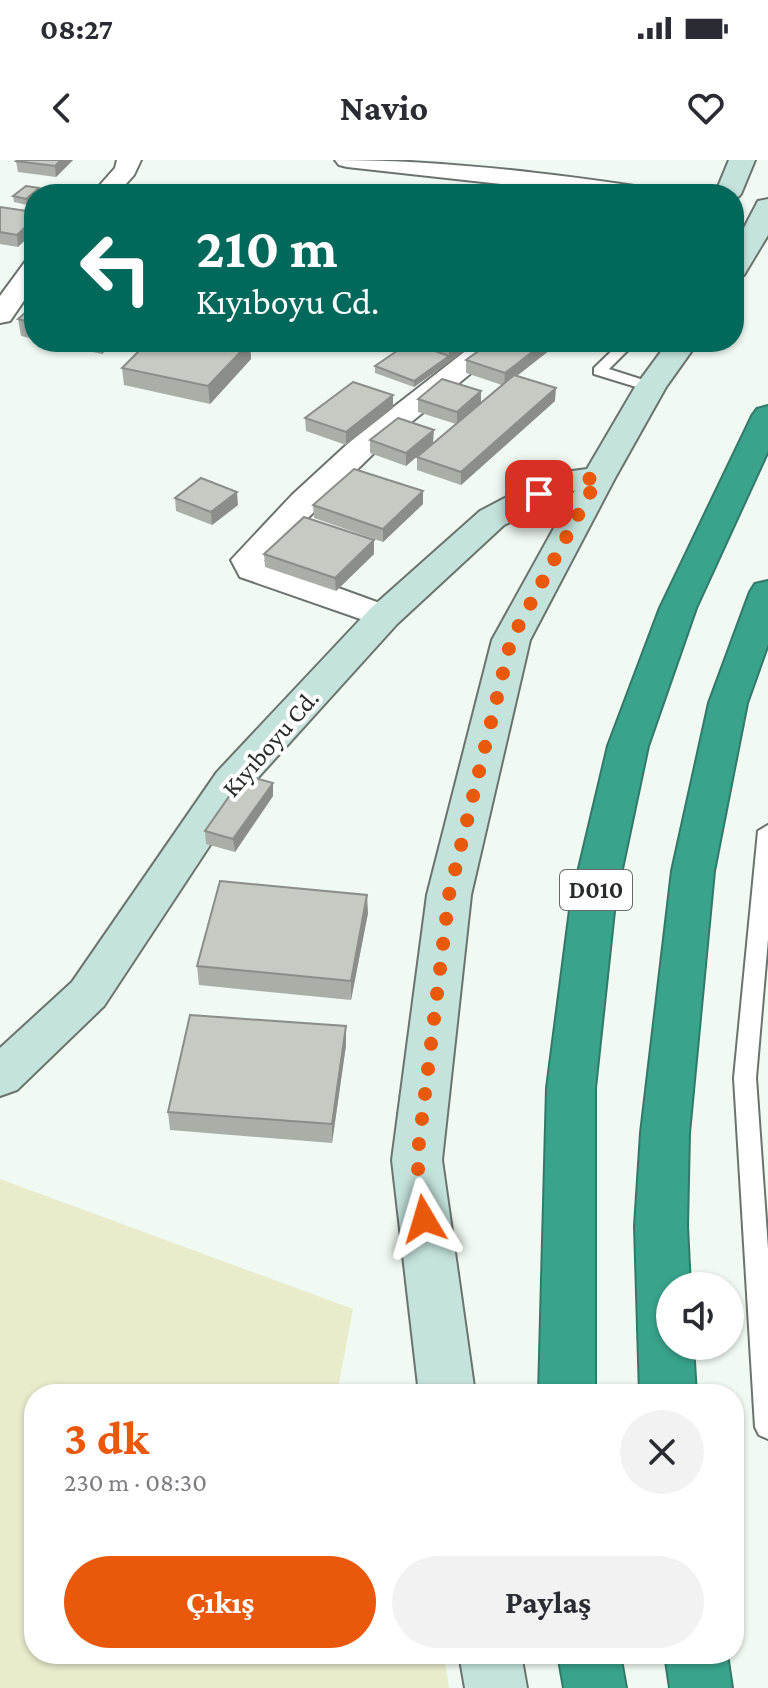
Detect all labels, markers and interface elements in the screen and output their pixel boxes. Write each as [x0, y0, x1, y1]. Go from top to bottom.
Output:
text: 08:27 [40, 12, 113, 45]
icon: back [40, 86, 84, 130]
icon: heart [684, 86, 728, 130]
text: Navio [340, 88, 428, 128]
icon: left [64, 216, 168, 320]
text: 210 m [196, 217, 338, 279]
text: Kıyıboyu Cd. [196, 282, 379, 322]
pin [505, 460, 573, 528]
icon: arrive [517, 472, 561, 516]
street label: Kıyıboyu Cd. [216, 684, 325, 803]
road number: D010 [560, 870, 632, 910]
position arrow [382, 1177, 466, 1261]
map controls [656, 1272, 744, 1360]
button: sound [656, 1272, 744, 1360]
button: close [620, 1410, 704, 1494]
text: 3 dk [64, 1411, 149, 1464]
text: 230 m · 08:30 [64, 1468, 207, 1497]
button: Çıkış [64, 1556, 376, 1648]
button: Paylaş [392, 1556, 704, 1648]

